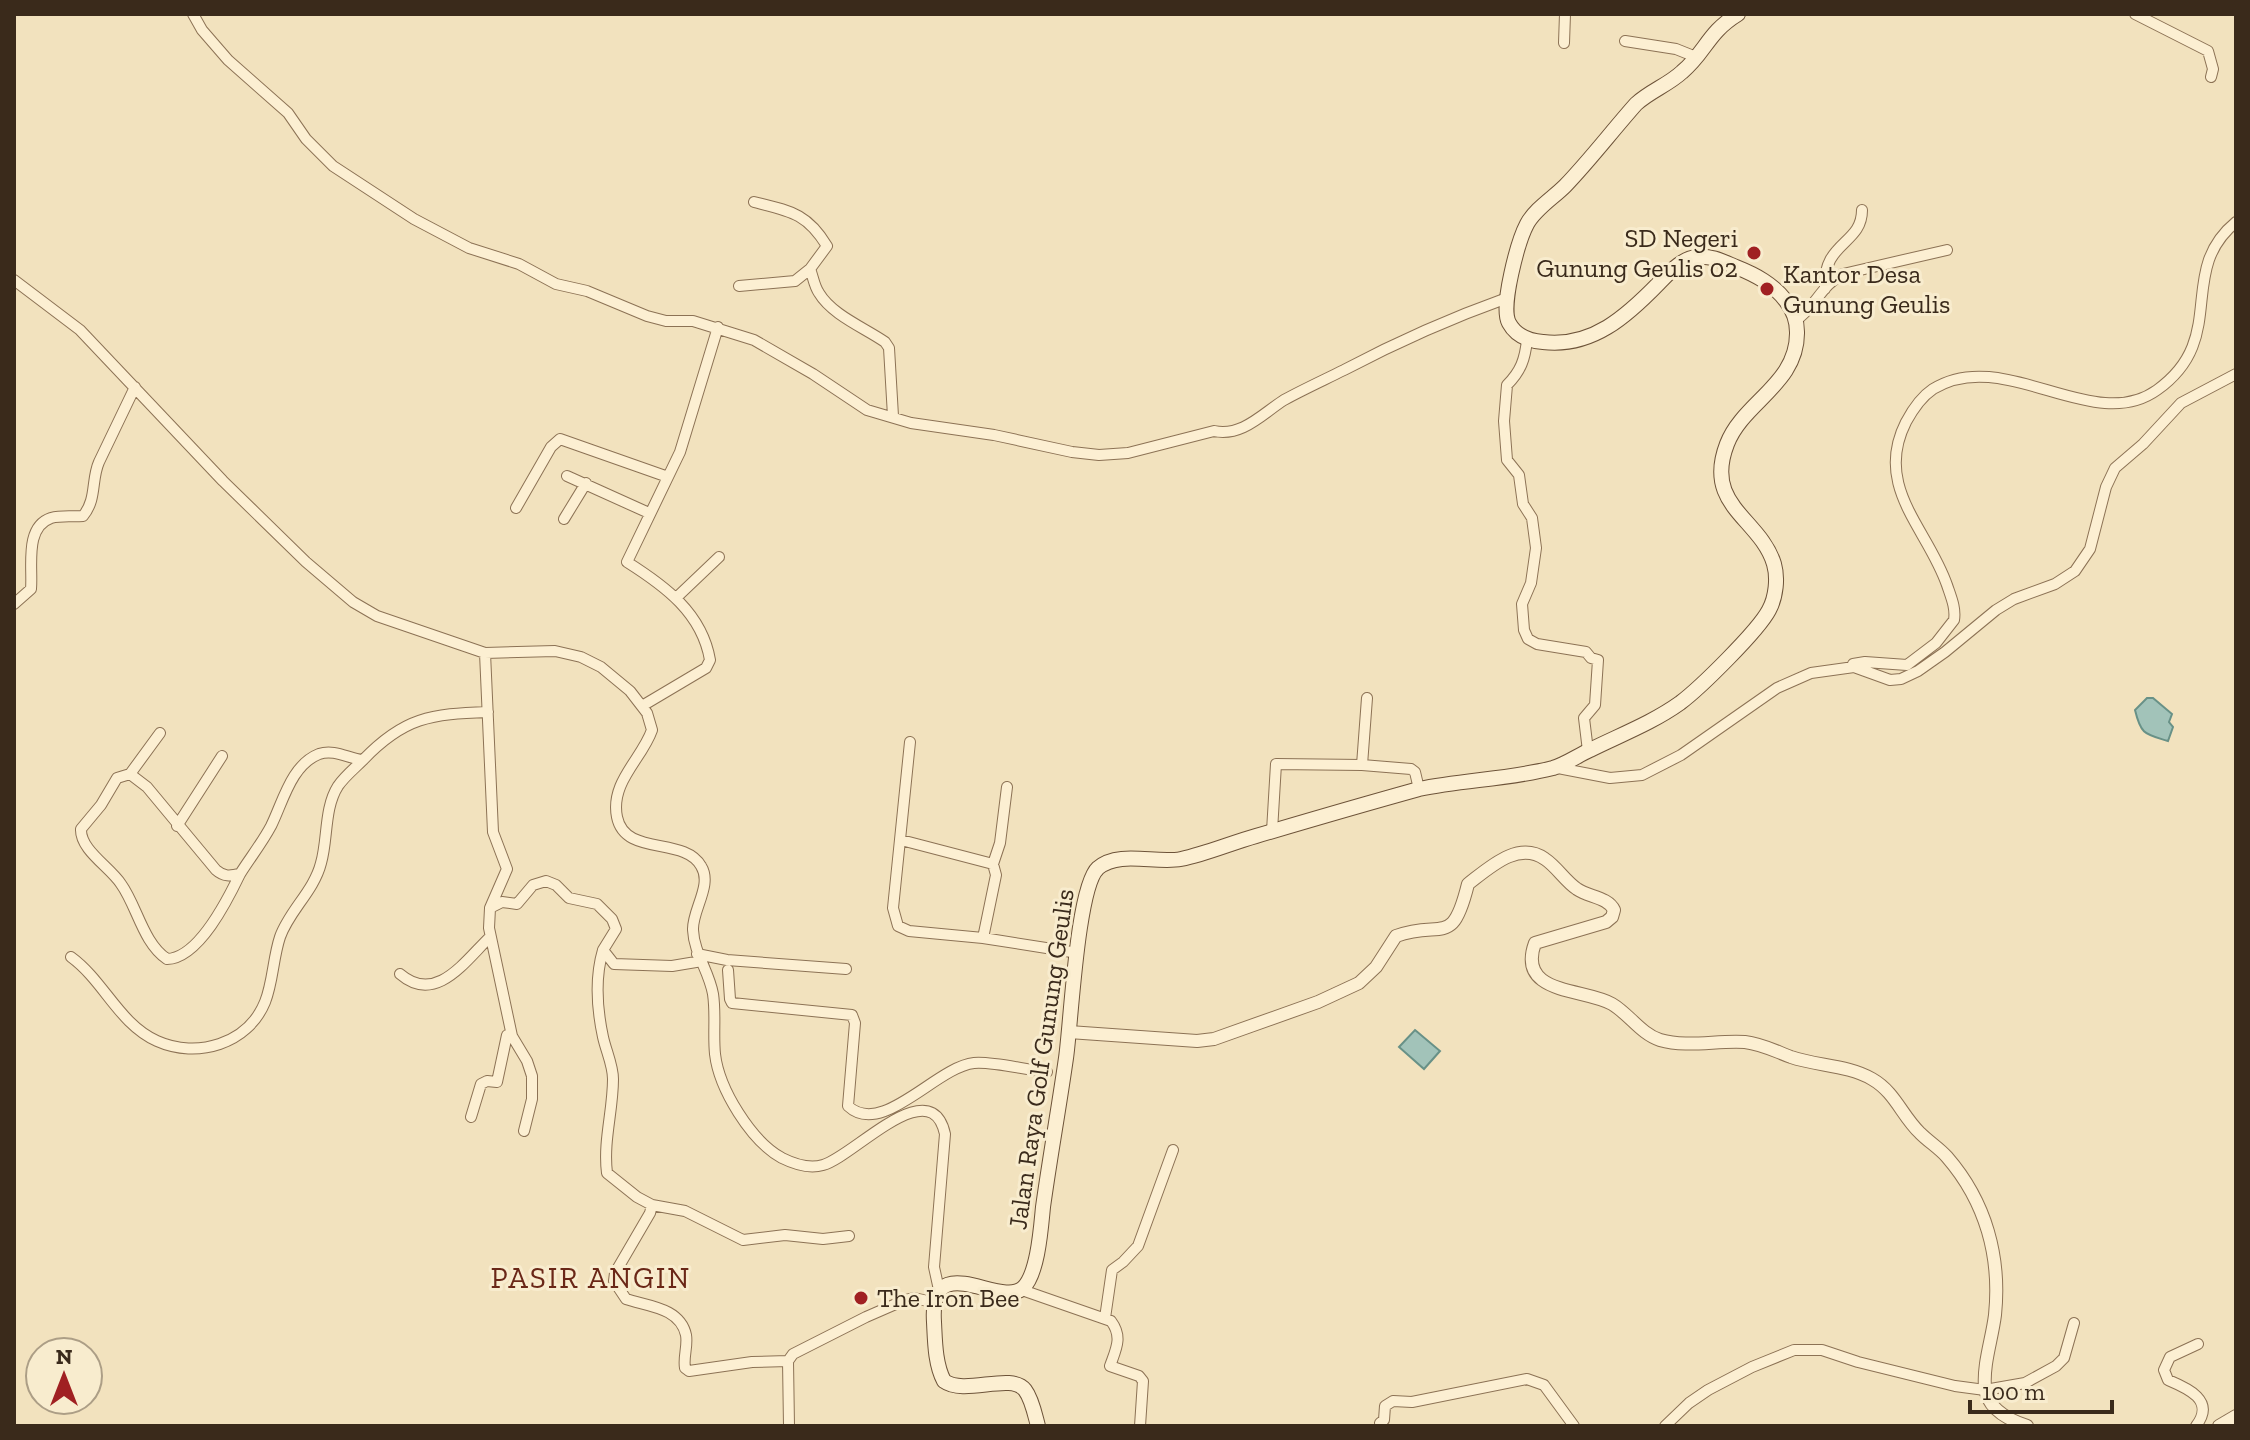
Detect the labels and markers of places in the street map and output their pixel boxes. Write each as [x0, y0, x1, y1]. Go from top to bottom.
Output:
place label: SD Negeri Gunung Geulis 02 [1536, 222, 1738, 284]
marker: SD Negeri Gunung Geulis 02 [1745, 244, 1763, 262]
place label: Kantor Desa Gunung Geulis [1783, 258, 1950, 320]
marker: Kantor Desa Gunung Geulis [1758, 280, 1776, 298]
place label: The Iron Bee [877, 1282, 1019, 1314]
marker: The Iron Bee [852, 1289, 870, 1307]

